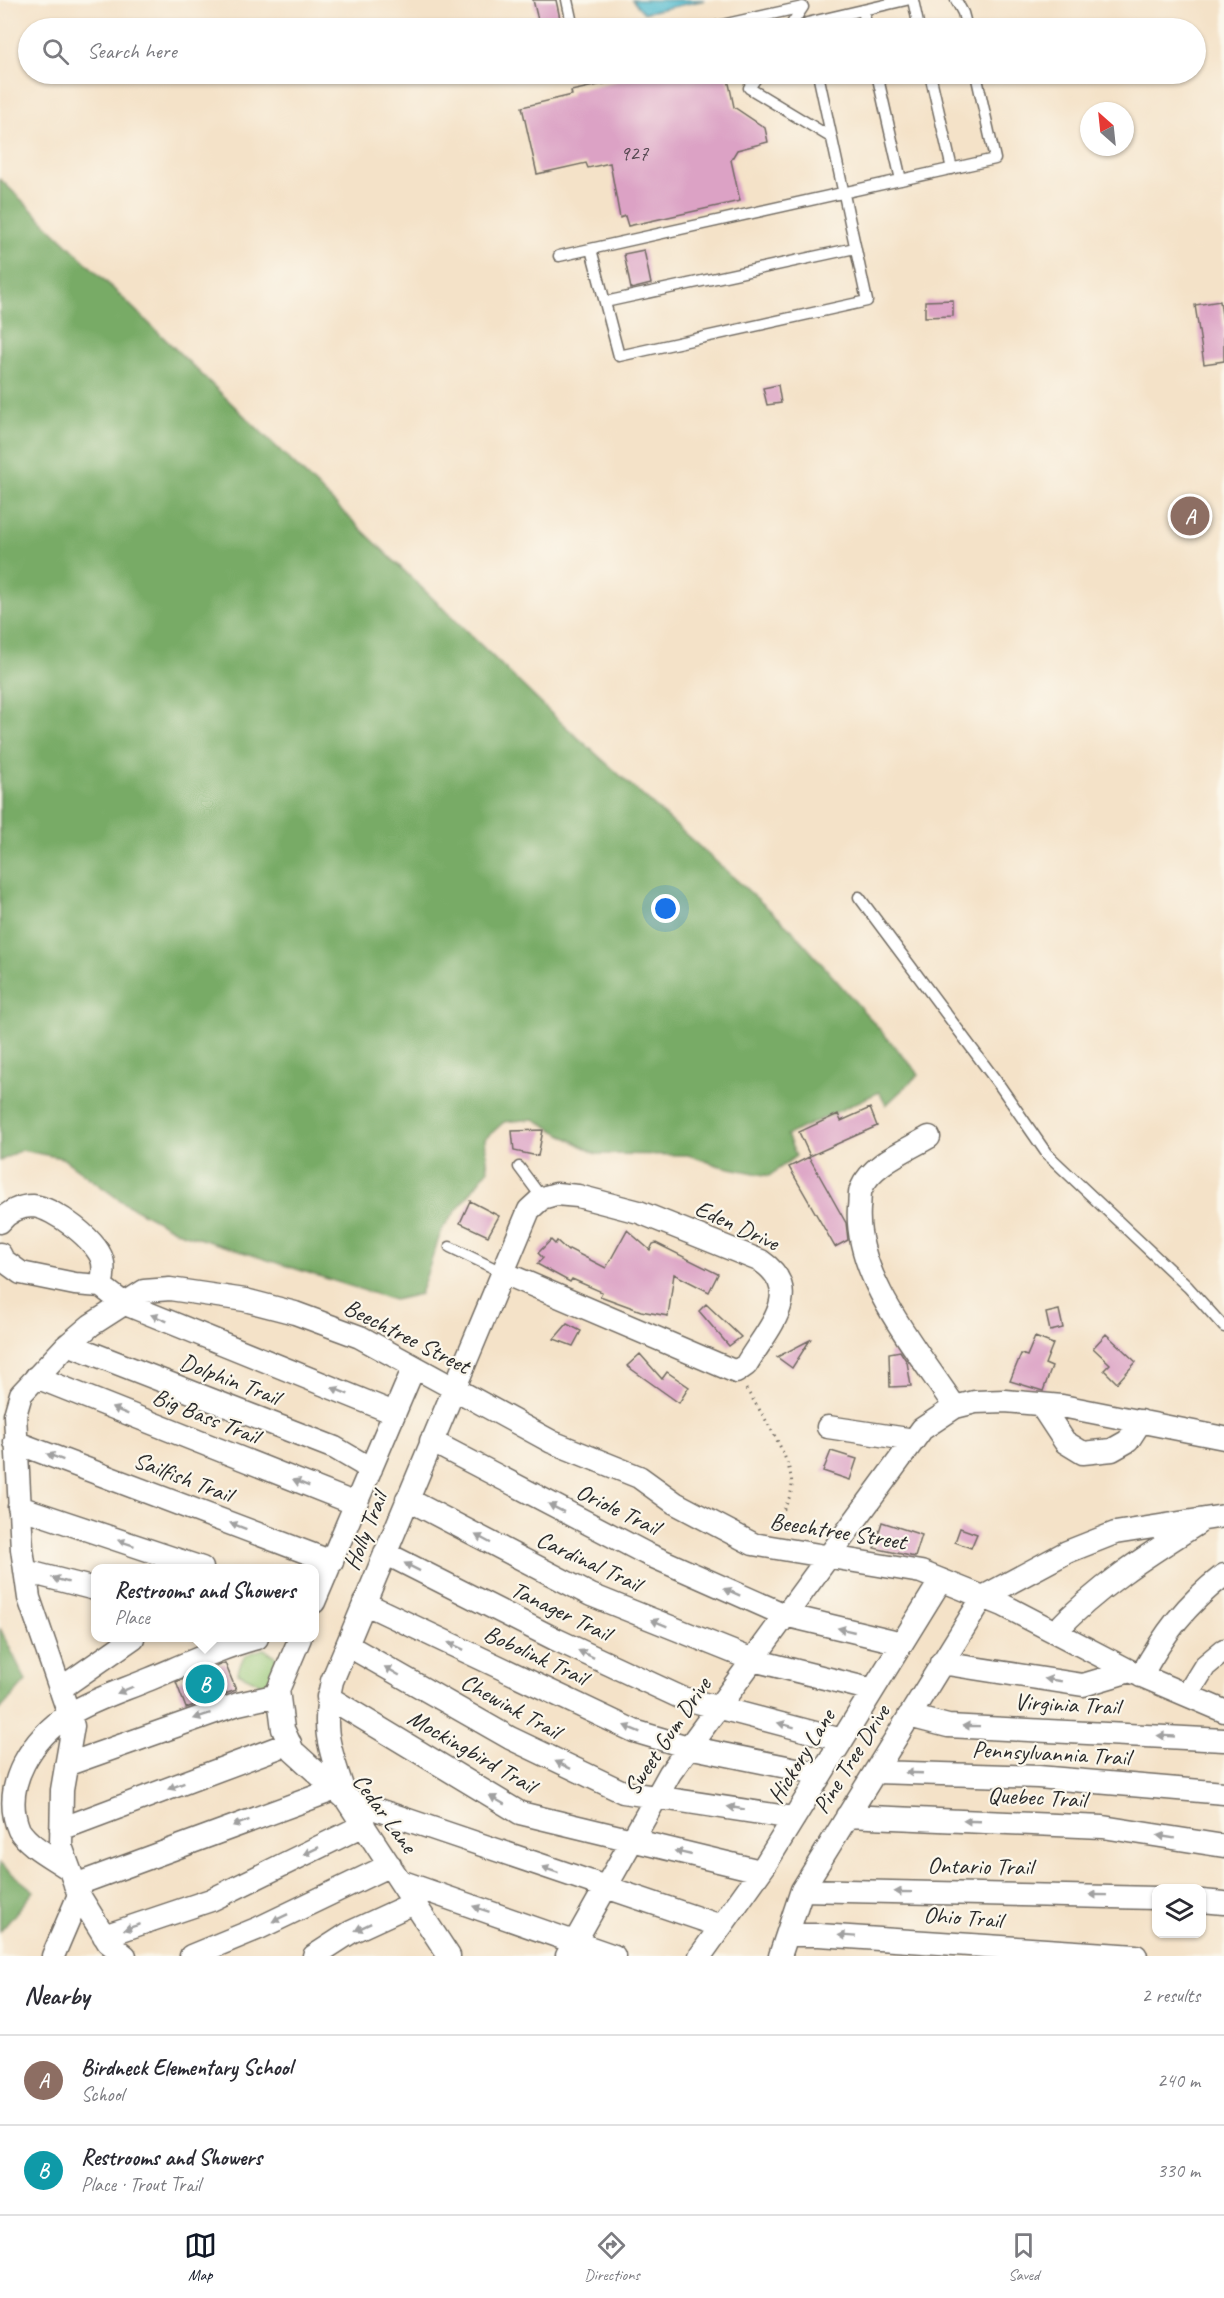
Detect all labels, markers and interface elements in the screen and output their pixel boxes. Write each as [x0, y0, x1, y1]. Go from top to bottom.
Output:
search box [18, 18, 1206, 84]
icon: search [39, 35, 72, 68]
text: Search here [87, 37, 177, 65]
north arrow [1080, 102, 1134, 156]
house number: 927 [620, 140, 650, 166]
pin: A [1170, 494, 1210, 538]
your location [651, 894, 680, 923]
street label: Eden Drive [690, 1193, 786, 1258]
street label: Beechtree Street [339, 1291, 477, 1381]
one-way arrow [150, 1313, 168, 1323]
street label: Dolphin Trail [176, 1346, 288, 1413]
street label: Big Bass Trail [148, 1381, 267, 1452]
one-way arrow [331, 1386, 349, 1395]
one-way arrow [111, 1406, 129, 1415]
street label: Sailfish Trail [130, 1445, 240, 1511]
one-way arrow [46, 1452, 64, 1461]
street label: Oriole Trail [572, 1476, 668, 1544]
one-way arrow [292, 1478, 310, 1488]
street label: Holly Trail [336, 1484, 396, 1574]
one-way arrow [547, 1503, 564, 1513]
street label: Beechtree Street [768, 1505, 910, 1557]
one-way arrow [228, 1521, 246, 1531]
street label: Cardinal Trail [532, 1524, 650, 1600]
one-way arrow [475, 1534, 492, 1544]
one-way arrow [117, 1538, 135, 1548]
one-way arrow [403, 1562, 420, 1571]
popup [91, 1564, 319, 1642]
street label: Tanager Trail [506, 1574, 619, 1650]
one-way arrow [51, 1575, 69, 1585]
text: Restrooms and Showers [115, 1577, 295, 1605]
one-way arrow [723, 1586, 741, 1596]
text: Place [115, 1605, 150, 1630]
one-way arrow [650, 1617, 668, 1627]
street label: Bobolink Trail [479, 1618, 596, 1694]
one-way arrow [836, 1624, 855, 1634]
one-way arrow [447, 1642, 464, 1651]
one-way arrow [578, 1649, 595, 1658]
pin: B [186, 1662, 224, 1706]
one-way arrow [383, 1666, 400, 1676]
street label: Chewink Trail [456, 1666, 570, 1748]
street label: Sweet Gum Drive [617, 1670, 719, 1801]
one-way arrow [1043, 1676, 1062, 1685]
one-way arrow [116, 1686, 133, 1695]
street label: Virginia Trail [1014, 1686, 1124, 1722]
street label: Pine Tree Drive [806, 1697, 897, 1819]
street label: Mockingbird Trail [403, 1702, 545, 1802]
street label: Hickory Lane [760, 1702, 843, 1809]
one-way arrow [193, 1712, 211, 1721]
one-way arrow [777, 1720, 795, 1729]
one-way arrow [961, 1721, 980, 1731]
one-way arrow [623, 1724, 641, 1734]
one-way arrow [1156, 1732, 1175, 1741]
street label: Pennsylvannia Trail [971, 1734, 1135, 1772]
one-way arrow [554, 1760, 571, 1770]
street label: Cedar Lane [346, 1767, 425, 1861]
one-way arrow [905, 1769, 924, 1778]
street label: Quebec Trail [987, 1779, 1091, 1815]
one-way arrow [167, 1782, 185, 1791]
one-way arrow [489, 1794, 505, 1805]
one-way arrow [727, 1804, 746, 1813]
one-way arrow [963, 1817, 982, 1826]
one-way arrow [232, 1819, 250, 1829]
one-way arrow [1157, 1832, 1176, 1841]
one-way arrow [303, 1847, 320, 1856]
one-way arrow [673, 1848, 692, 1857]
street label: Ontario Trail [927, 1850, 1037, 1882]
one-way arrow [541, 1864, 559, 1874]
map controls [1152, 1884, 1206, 1938]
button: layers [1152, 1884, 1206, 1938]
one-way arrow [894, 1887, 913, 1896]
one-way arrow [1089, 1890, 1108, 1900]
street label: Ohio Trail [923, 1899, 1007, 1935]
one-way arrow [472, 1904, 490, 1914]
one-way arrow [272, 1913, 289, 1922]
one-way arrow [123, 1922, 141, 1932]
one-way arrow [354, 1922, 371, 1931]
one-way arrow [838, 1932, 857, 1941]
text: Nearby [24, 1979, 89, 2012]
text: 2 results [1141, 1983, 1200, 2008]
text: Birdneck Elementary School [81, 2054, 292, 2082]
text: A [38, 2068, 49, 2093]
text: 240 m [1157, 2068, 1200, 2093]
text: School [81, 2082, 124, 2107]
text: Restrooms and Showers [81, 2144, 262, 2172]
text: B [38, 2158, 49, 2183]
text: 330 m [1157, 2158, 1200, 2183]
text: Place · Trout Trail [81, 2172, 201, 2197]
tab: Map [184, 2229, 217, 2285]
tab: Directions [584, 2229, 640, 2285]
tab: Saved [1007, 2229, 1040, 2285]

